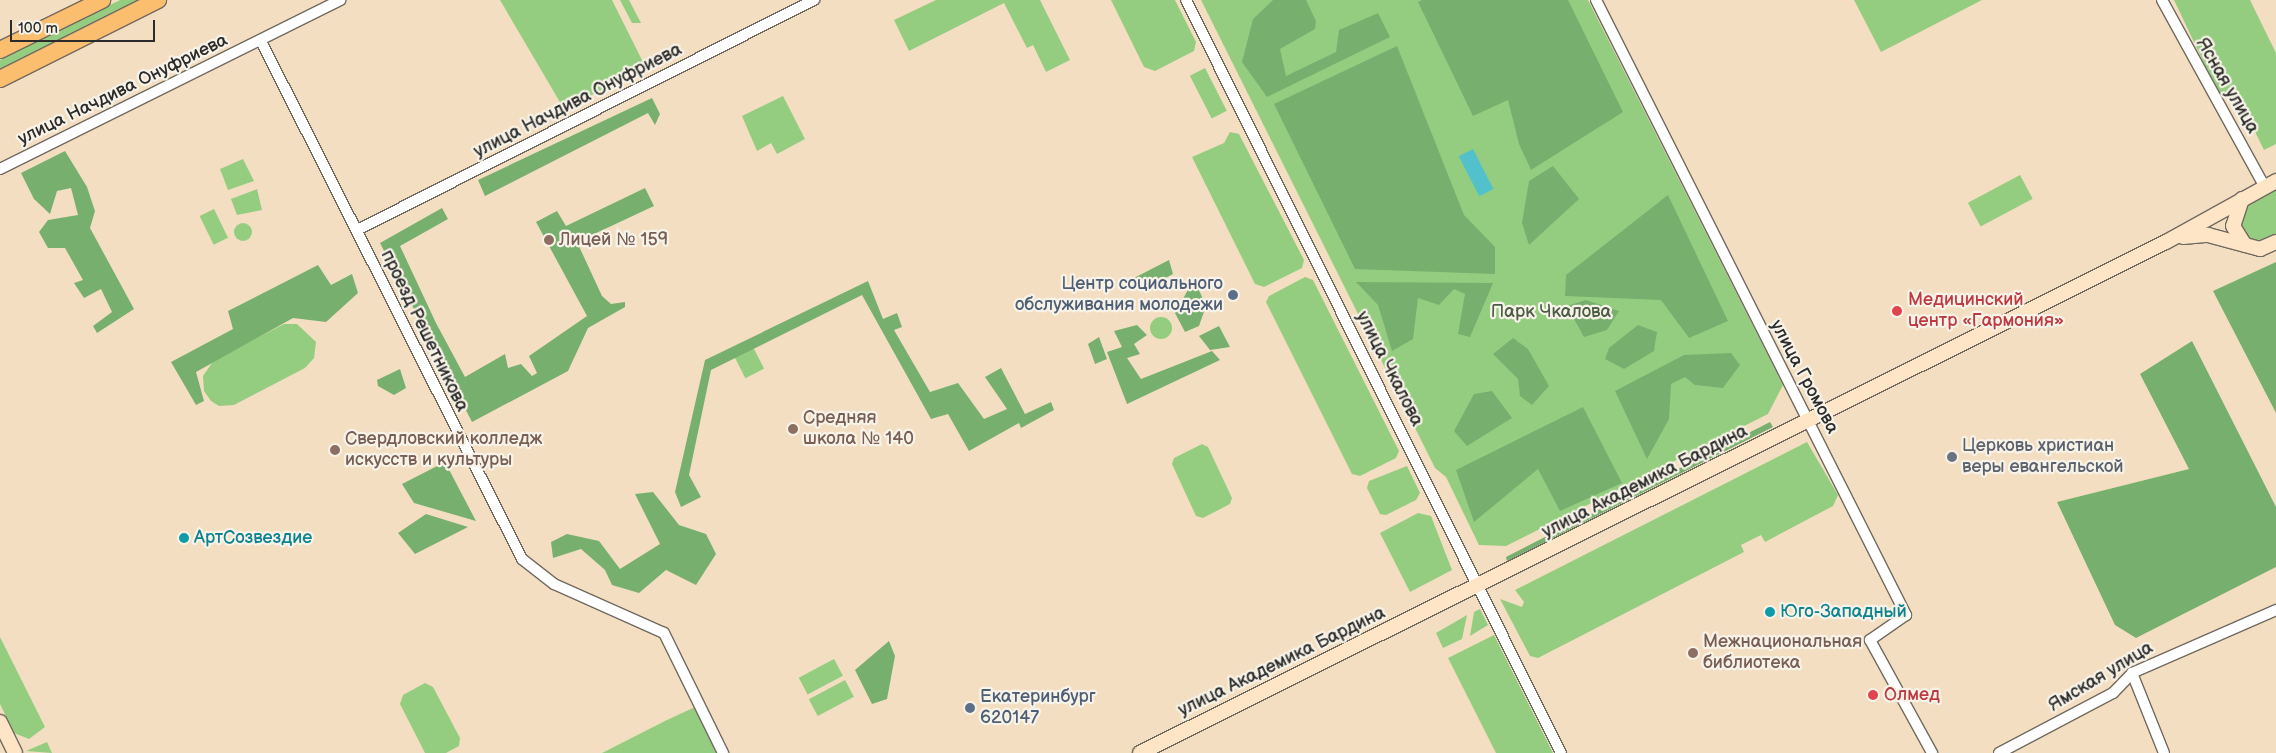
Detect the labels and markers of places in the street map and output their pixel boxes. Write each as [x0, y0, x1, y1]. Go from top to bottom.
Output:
place label: Лицей № 159 [559, 229, 668, 251]
marker: Лицей № 159 [543, 234, 555, 246]
place label: Центр социального обслуживания молодежи [1015, 274, 1223, 316]
marker: Центр социального обслуживания молодежи [1227, 289, 1239, 301]
place label: Медицинский центр «Гармония» [1908, 290, 2064, 332]
marker: Медицинский центр «Гармония» [1890, 304, 1904, 318]
place label: Средняя школа № 140 [803, 408, 914, 450]
marker: Средняя школа № 140 [787, 423, 799, 435]
place label: Свердловский колледж искусств и культуры [345, 429, 542, 472]
place label: Церковь христиан веры евангельской [1962, 436, 2124, 478]
marker: Свердловский колледж искусств и культуры [329, 444, 341, 456]
marker: Церковь христиан веры евангельской [1946, 451, 1958, 463]
place label: АртСозвездие [194, 527, 312, 549]
marker: АртСозвездие [178, 532, 190, 544]
place label: Юго-Западный [1780, 601, 1907, 623]
marker: Юго-Западный [1764, 606, 1776, 618]
place label: Межнациональная библиотека [1703, 632, 1862, 674]
marker: Межнациональная библиотека [1687, 647, 1699, 659]
place label: Олмед [1884, 684, 1940, 706]
place label: Екатеринбург 620147 [980, 687, 1096, 730]
marker: Олмед [1866, 688, 1880, 702]
marker: Екатеринбург 620147 [964, 702, 976, 714]

